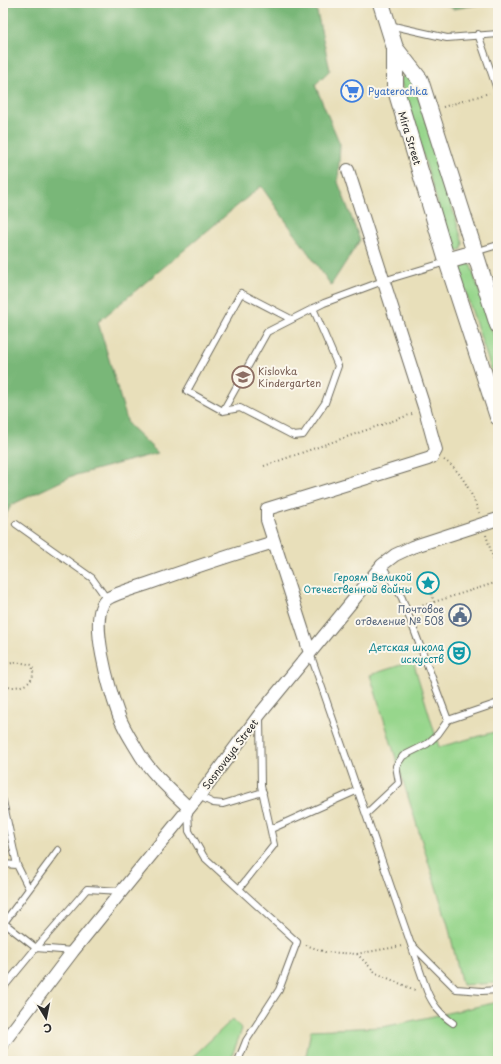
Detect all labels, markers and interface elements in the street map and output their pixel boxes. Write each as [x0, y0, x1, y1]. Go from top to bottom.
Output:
supermarket icon: Pyaterochka [339, 78, 365, 104]
place label: Pyaterochka [368, 83, 428, 98]
street label: Mira Street [395, 109, 426, 167]
place label: Kislovka Kindergarten [258, 363, 321, 390]
school or university icon: Kislovka Kindergarten [230, 364, 256, 390]
place label: Героям Великой Отечественной войны [304, 569, 412, 596]
place icon: Героям Великой Отечественной войны [415, 570, 441, 596]
place label: Почтовое отделение № 508 [355, 601, 445, 628]
public building icon: Почтовое отделение № 508 [447, 602, 473, 628]
place label: Детская школа искусств [368, 639, 445, 666]
theatre icon: Детская школа искусств [446, 640, 472, 666]
street label: Sosnovaya Street [198, 715, 262, 793]
north arrow [26, 998, 66, 1038]
text: С [42, 1019, 53, 1037]

